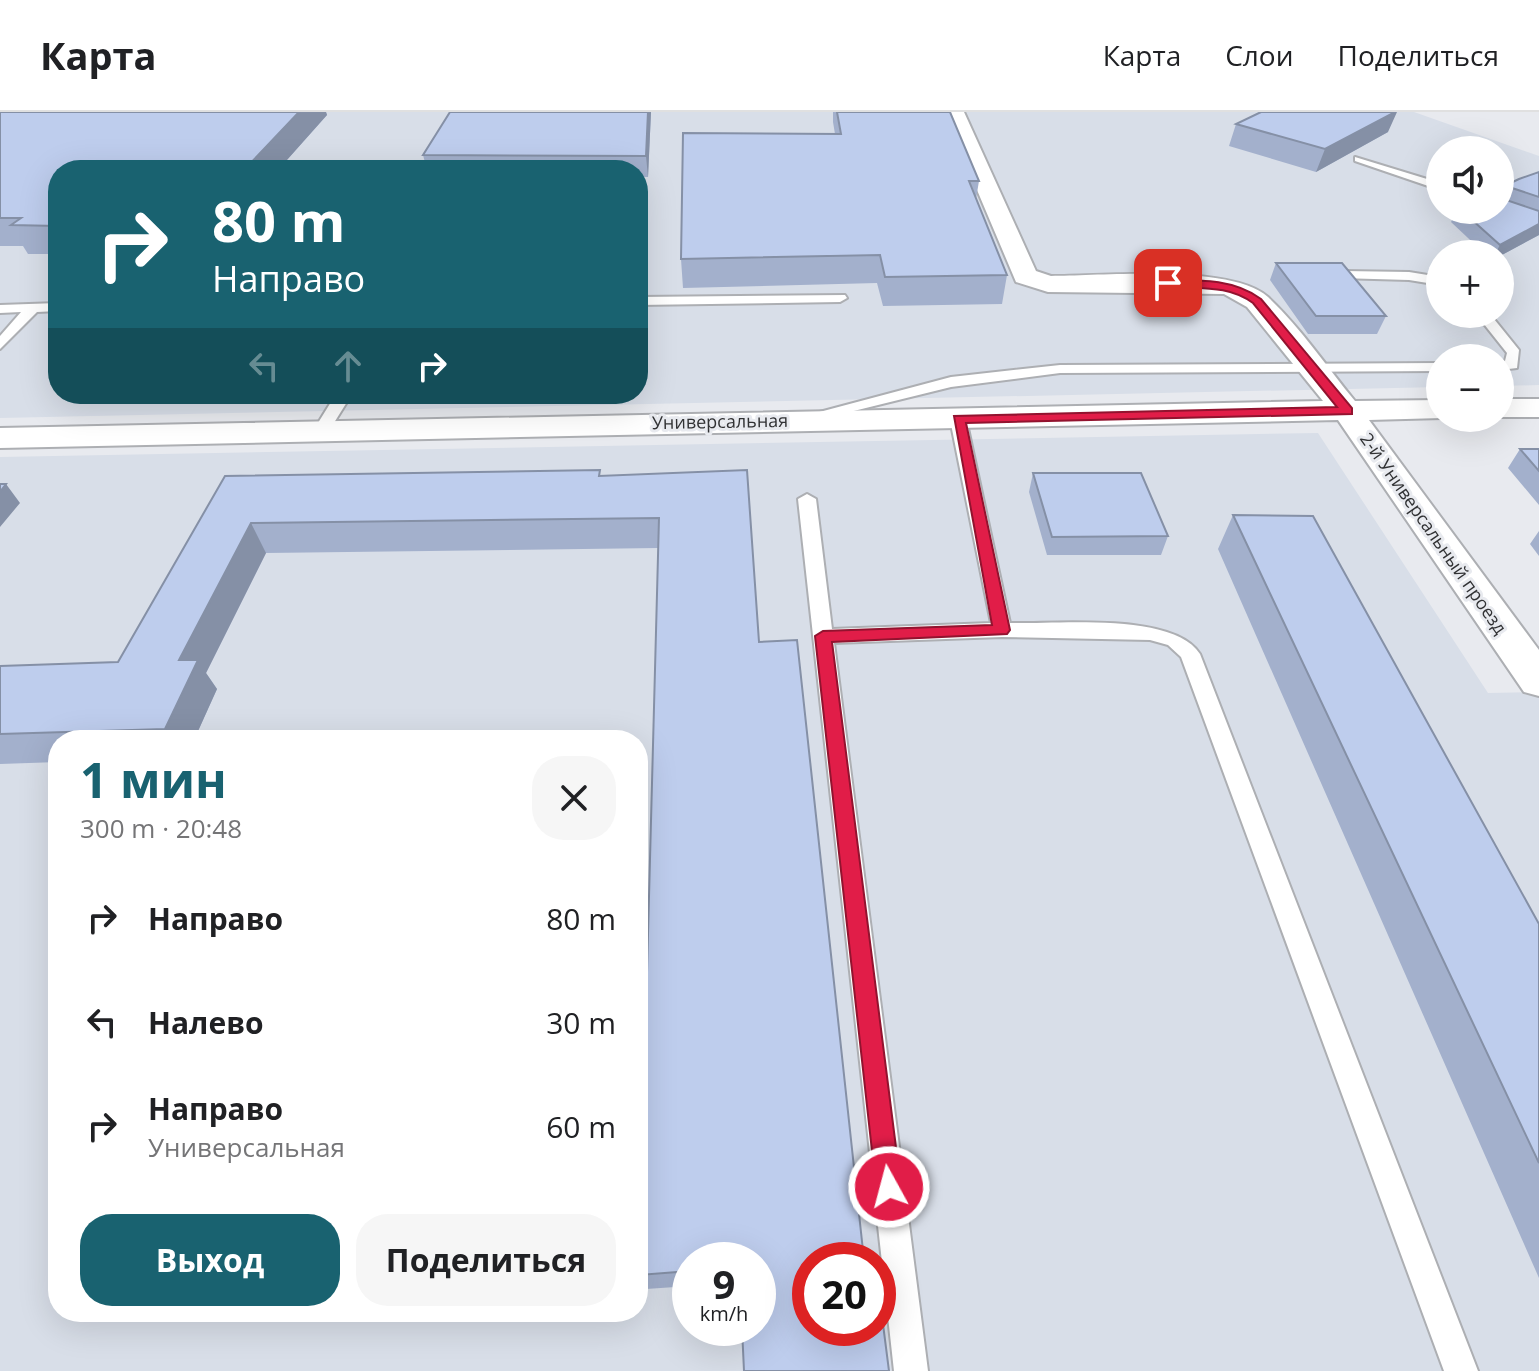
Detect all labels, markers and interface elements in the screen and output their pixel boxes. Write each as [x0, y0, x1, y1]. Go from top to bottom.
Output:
text: Карта [40, 29, 157, 81]
text: Карта [1103, 36, 1181, 74]
text: Слои [1225, 36, 1294, 74]
text: Поделиться [1338, 36, 1499, 74]
map controls [1426, 136, 1514, 432]
button: sound [1426, 136, 1514, 224]
text: 80 m [212, 182, 346, 258]
icon: right [80, 192, 184, 296]
button: + [1426, 240, 1514, 328]
pin [1134, 249, 1202, 317]
text: Направо [212, 254, 365, 303]
icon: arrive [1146, 261, 1190, 305]
icon: left [242, 344, 286, 388]
icon: ahead [326, 344, 370, 388]
icon: right [410, 344, 454, 388]
button: − [1426, 344, 1514, 432]
street label: Универсальная [652, 408, 788, 434]
street label: 2-й Универсальный проезд [1355, 428, 1513, 638]
text: 1 мин [80, 747, 227, 812]
button: close [532, 756, 616, 840]
text: 300 m · 20:48 [80, 810, 242, 846]
icon: right [80, 896, 124, 940]
text: Направо [148, 898, 283, 939]
text: 80 m [546, 898, 616, 939]
icon: left [80, 1000, 124, 1044]
text: Налево [148, 1002, 264, 1043]
text: 30 m [546, 1002, 616, 1043]
text: Направо [148, 1088, 283, 1129]
icon: right [80, 1104, 124, 1148]
text: 60 m [546, 1106, 616, 1147]
text: Универсальная [148, 1129, 345, 1165]
position arrow [847, 1145, 931, 1229]
button: Выход [80, 1214, 340, 1306]
button: Поделиться [356, 1214, 616, 1306]
speed limit sign: 20 [792, 1242, 896, 1346]
text: 9 [713, 1256, 735, 1311]
text: km/h [700, 1300, 748, 1327]

